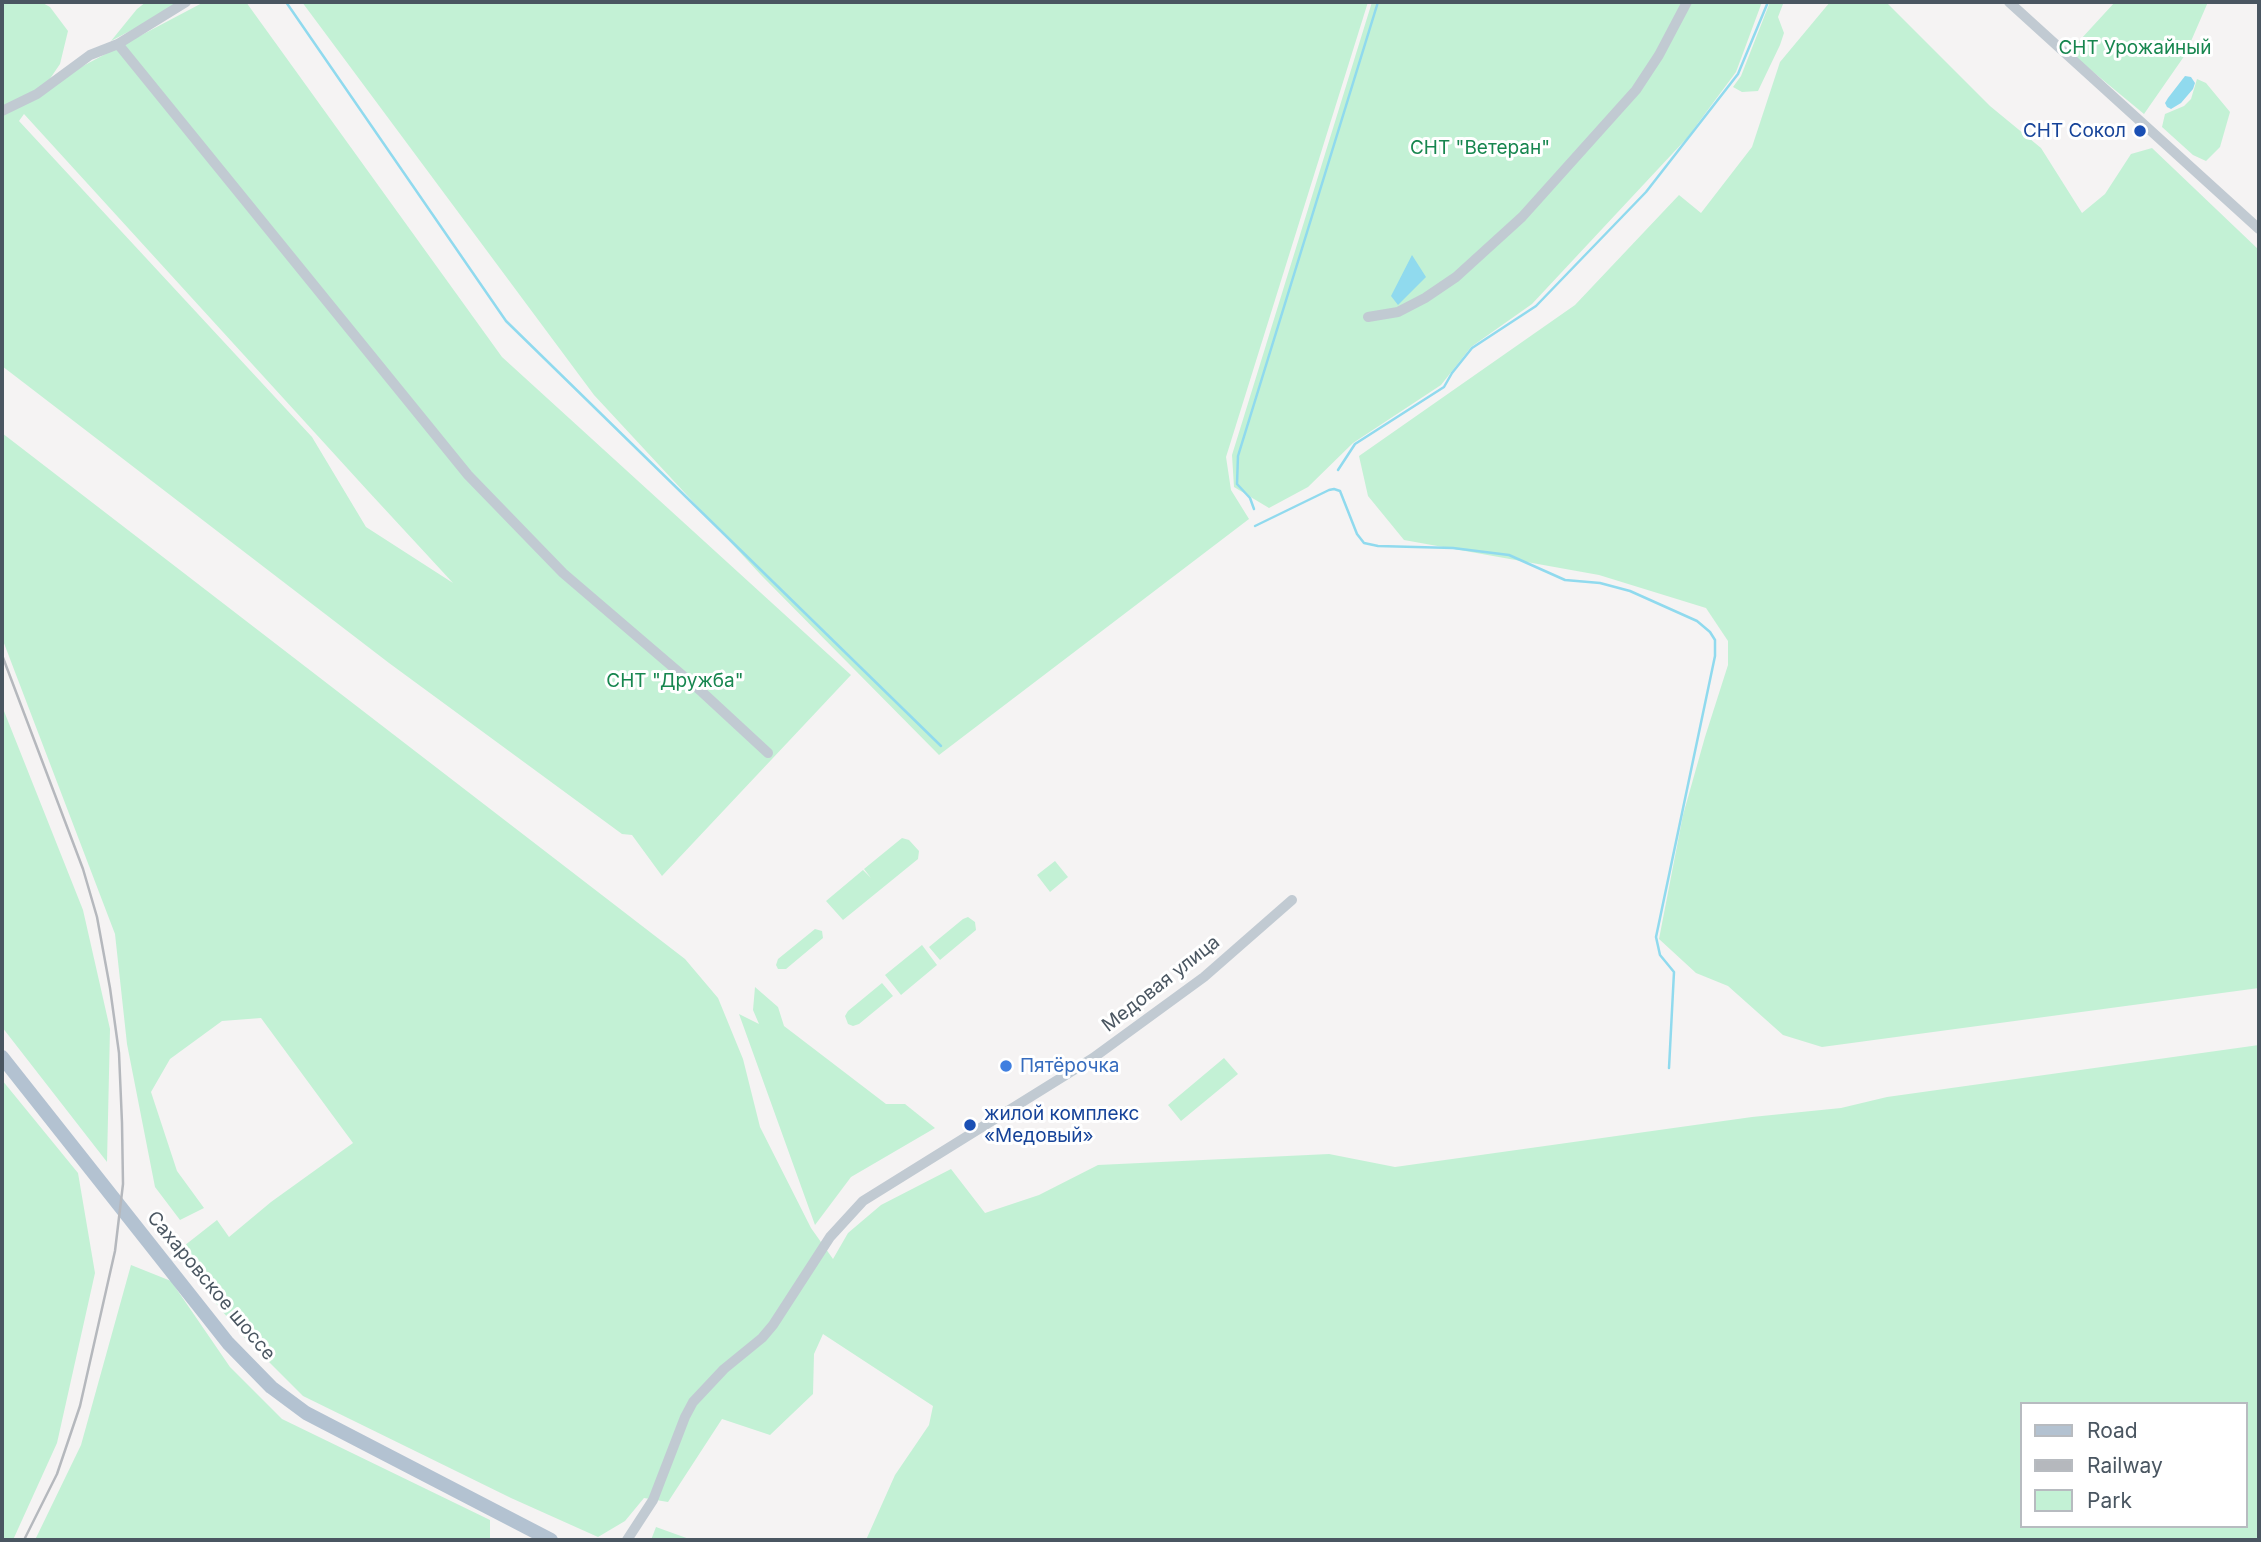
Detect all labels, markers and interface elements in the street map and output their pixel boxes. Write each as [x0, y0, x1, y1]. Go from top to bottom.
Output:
park label: СНТ Урожайный [2058, 37, 2212, 59]
place label: СНТ Сокол [2023, 120, 2126, 142]
marker: СНТ Сокол [2132, 123, 2148, 139]
park label: СНТ "Ветеран" [1410, 137, 1550, 159]
park label: СНТ "Дружба" [606, 670, 744, 692]
street label: Медовая улица [1098, 931, 1224, 1037]
place label: Пятёрочка [1020, 1055, 1119, 1077]
marker: Пятёрочка [998, 1058, 1014, 1074]
place label: жилой комплекс «Медовый» [984, 1103, 1139, 1147]
marker: жилой комплекс «Медовый» [962, 1117, 978, 1133]
street label: Сахаровское шоссе [142, 1207, 280, 1365]
legend [2020, 1402, 2247, 1528]
text: Road [2087, 1418, 2138, 1443]
text: Railway [2087, 1453, 2163, 1478]
text: Park [2087, 1488, 2132, 1513]

